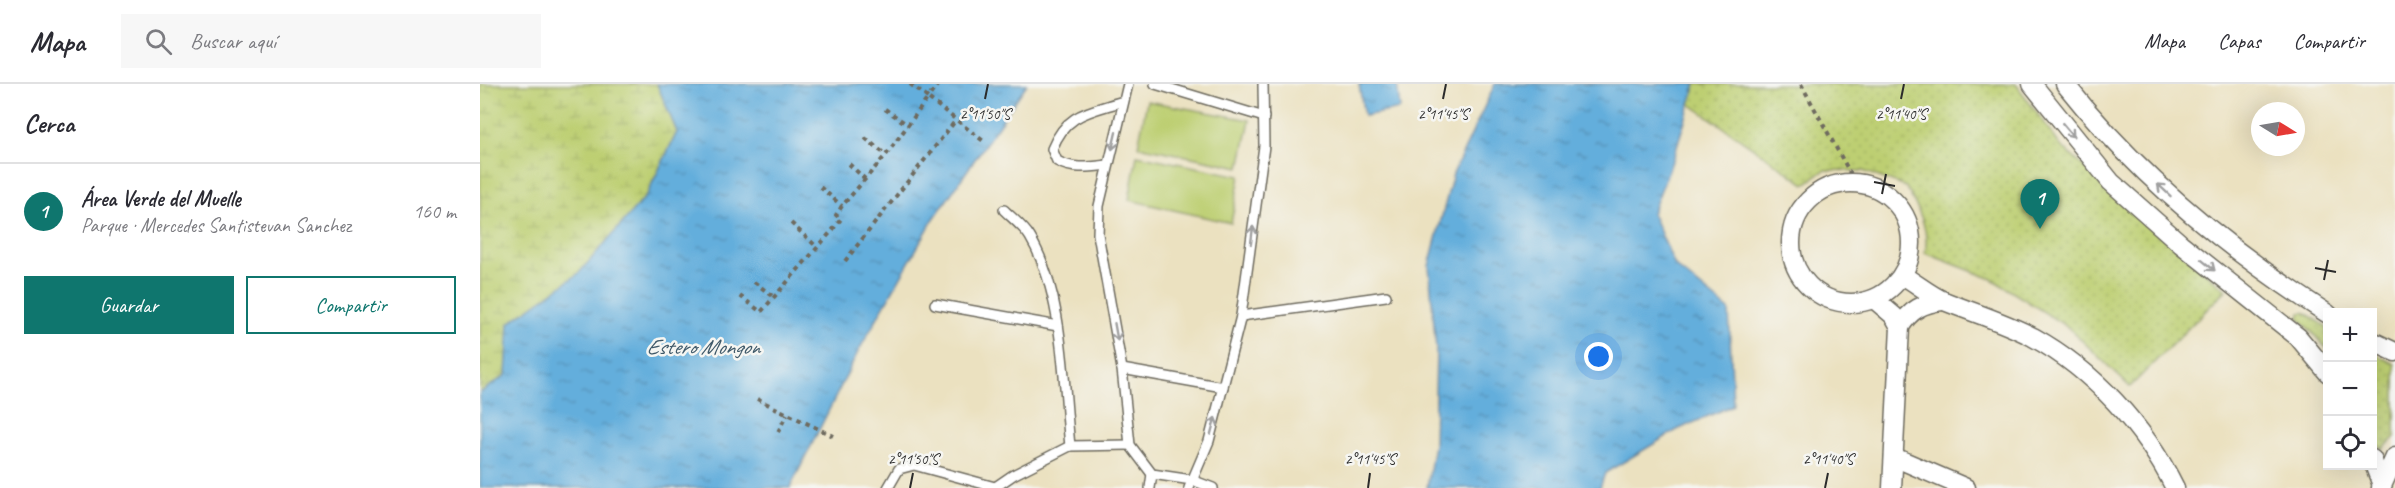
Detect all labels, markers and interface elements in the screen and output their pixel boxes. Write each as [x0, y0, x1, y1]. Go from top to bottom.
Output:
search box [121, 14, 541, 68]
text: Mapa [30, 24, 85, 59]
icon: search [142, 25, 175, 58]
text: Buscar aquí [190, 27, 276, 55]
text: Mapa [2144, 28, 2185, 54]
text: Capas [2218, 28, 2261, 54]
text: Compartir [2294, 28, 2365, 54]
north arrow [2251, 102, 2305, 156]
text: 2°11'50"S [960, 105, 1013, 124]
text: 2°11'45"S [1418, 105, 1471, 124]
text: 2°11'40"S [1876, 105, 1929, 124]
text: Cerca [24, 107, 74, 140]
one-way arrow [2061, 122, 2075, 137]
one-way arrow [1108, 130, 1119, 150]
pin: 1 [2020, 180, 2060, 229]
one-way arrow [2157, 183, 2172, 197]
text: Área Verde del Muelle [81, 185, 241, 213]
text: 1 [39, 199, 48, 224]
text: 160 m [413, 199, 456, 224]
text: Parque · Mercedes Santistevan Sanchez [81, 213, 351, 238]
one-way arrow [1246, 226, 1257, 246]
one-way arrow [2200, 259, 2216, 272]
button: Guardar [24, 276, 234, 334]
button: Compartir [246, 276, 456, 334]
map controls [2323, 308, 2377, 470]
button: + [2323, 308, 2377, 362]
one-way arrow [1111, 322, 1122, 342]
water label: Estero Mongon [646, 333, 762, 361]
your location [1584, 342, 1613, 371]
button: − [2323, 362, 2377, 416]
button: locate [2323, 416, 2377, 470]
one-way arrow [1208, 417, 1220, 436]
text: 2°11'50"S [888, 450, 941, 469]
text: 2°11'45"S [1345, 450, 1398, 469]
text: 2°11'40"S [1803, 450, 1856, 469]

